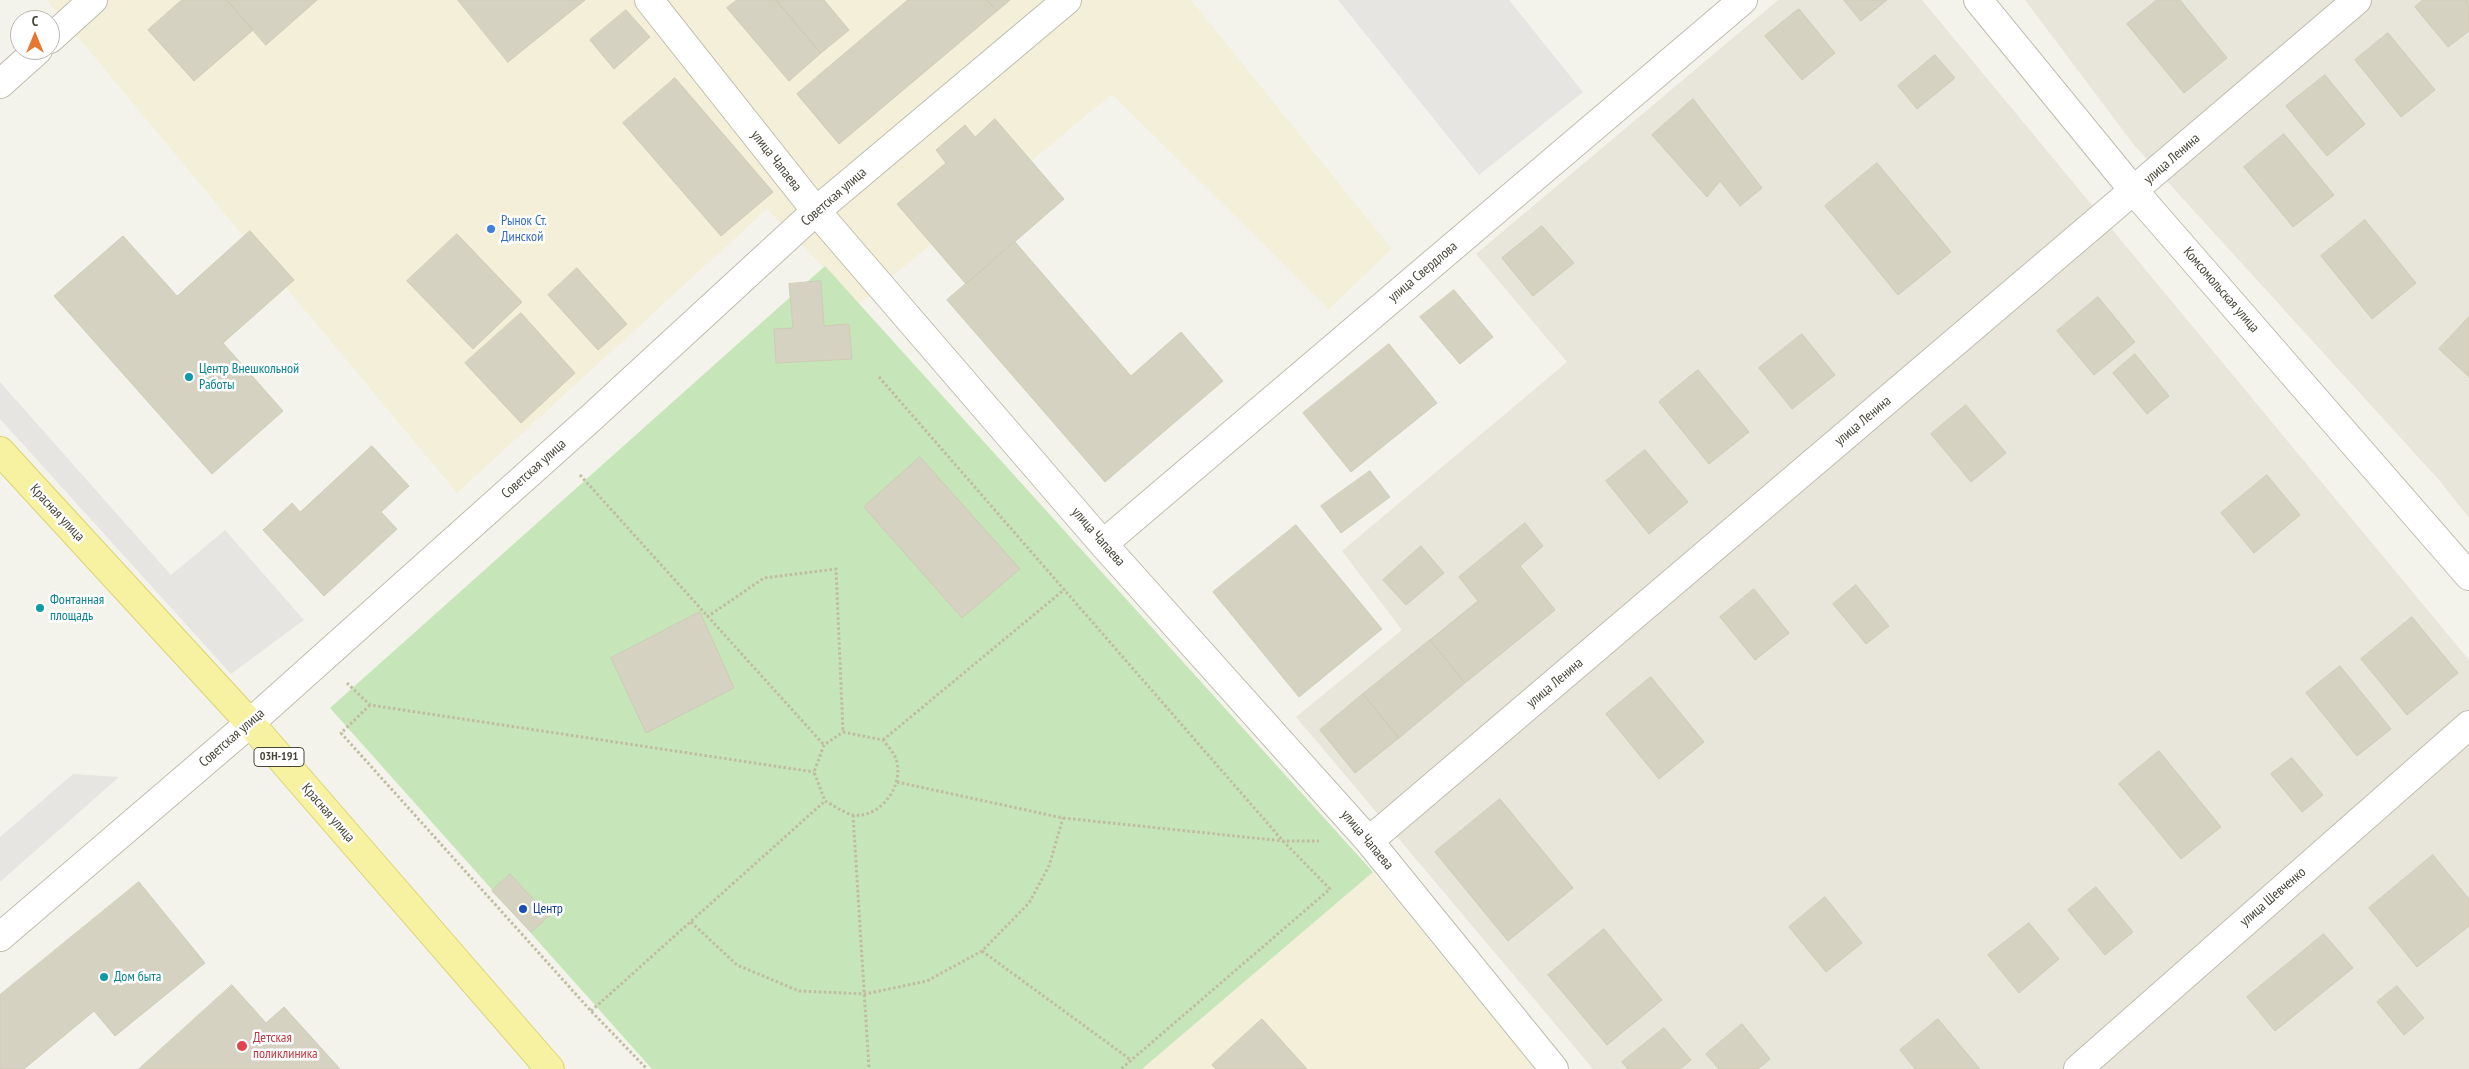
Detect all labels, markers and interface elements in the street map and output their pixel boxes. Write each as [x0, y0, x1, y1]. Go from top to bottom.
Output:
north arrow [10, 10, 60, 60]
text: С [32, 12, 38, 30]
street label: улица Чапаева [747, 127, 805, 195]
street label: улица Ленина [2141, 130, 2203, 188]
street label: Советская улица [798, 164, 870, 230]
place label: Рынок Ст. Динской [501, 213, 547, 246]
marker: Рынок Ст. Динской [485, 223, 497, 235]
street label: улица Свердлова [1385, 238, 1461, 306]
street label: Комсомольская улица [2179, 244, 2263, 336]
place label: Центр Внешкольной Работы [199, 361, 299, 394]
marker: Центр Внешкольной Работы [183, 371, 195, 383]
street label: улица Ленина [1831, 393, 1895, 449]
street label: Советская улица [498, 436, 570, 502]
street label: Красная улица [26, 481, 88, 545]
street label: улица Чапаева [1068, 504, 1128, 570]
place label: Фонтанная площадь [50, 592, 104, 624]
marker: Фонтанная площадь [34, 602, 46, 614]
street label: улица Ленина [1523, 655, 1587, 711]
street label: Советская улица [196, 705, 268, 771]
road number: 03Н-191 [254, 748, 304, 766]
street label: Красная улица [298, 780, 358, 846]
street label: улица Чапаева [1337, 807, 1397, 873]
street label: улица Шевченко [2237, 864, 2309, 930]
place label: Центр [533, 901, 563, 917]
marker: Центр [517, 903, 529, 915]
place label: Дом быта [114, 969, 161, 985]
marker: Дом быта [98, 971, 110, 983]
place label: Детская поликлиника [253, 1030, 318, 1062]
marker: Детская поликлиника [235, 1039, 249, 1053]

